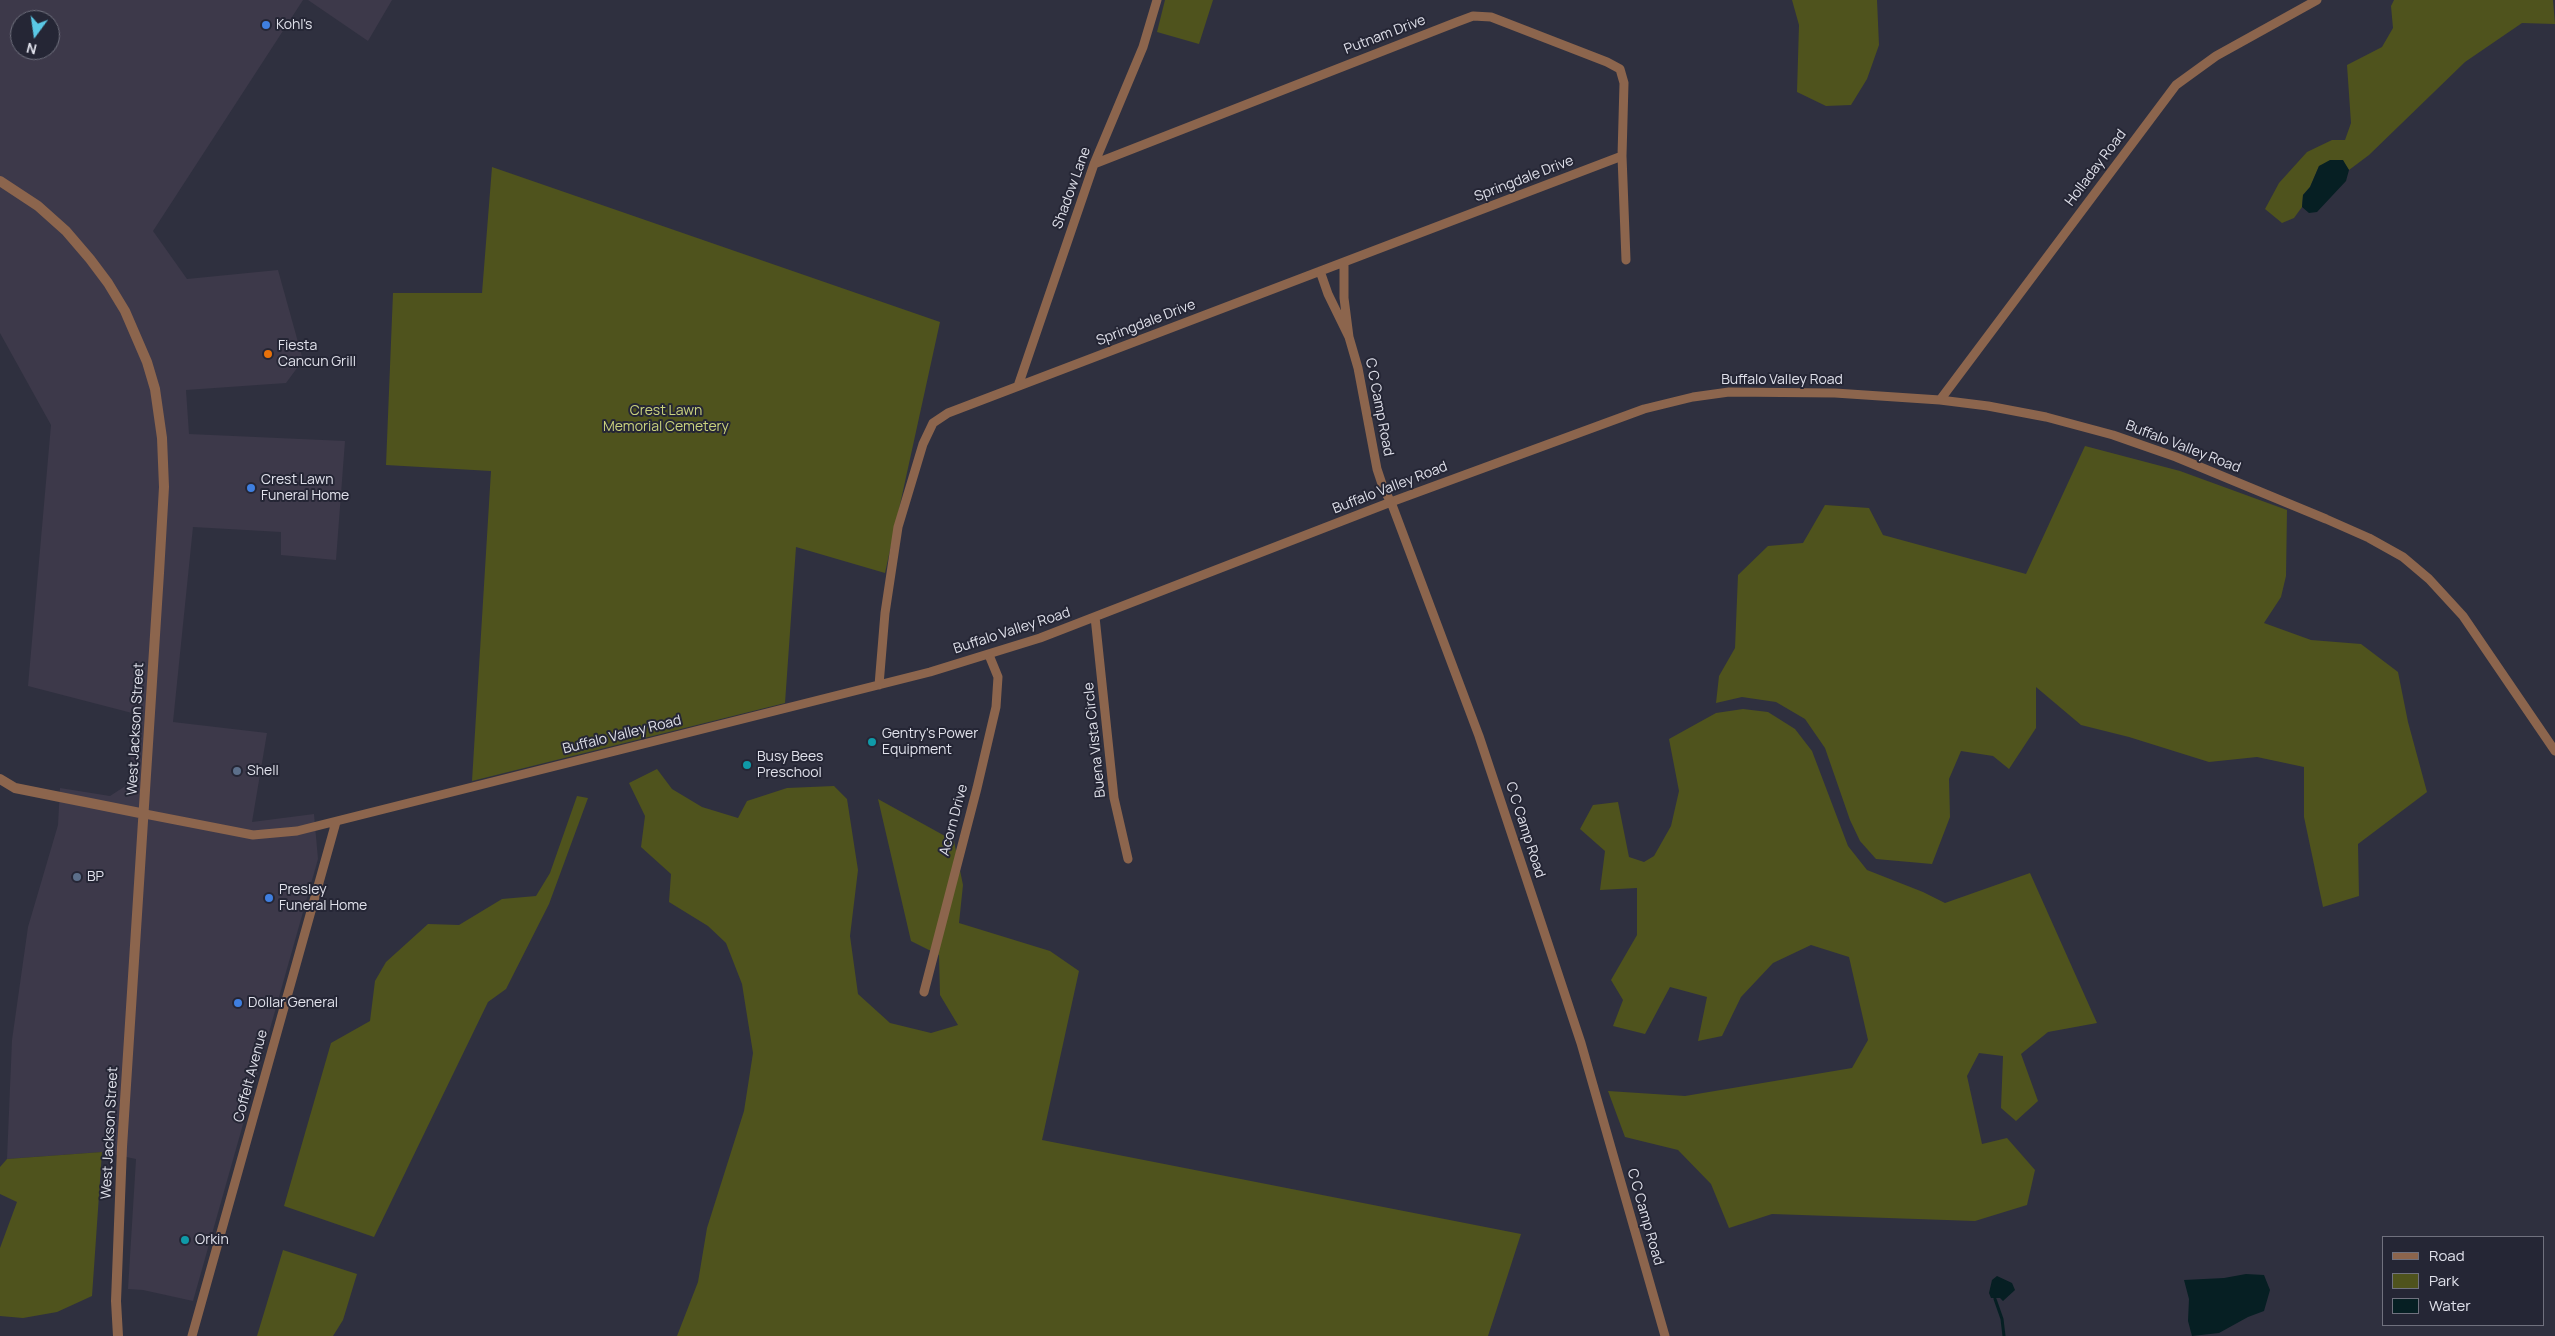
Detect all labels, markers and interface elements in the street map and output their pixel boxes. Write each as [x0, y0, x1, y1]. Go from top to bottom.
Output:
north arrow [10, 10, 60, 60]
street label: Putnam Drive [1342, 12, 1428, 58]
place label: Kohl's [276, 17, 312, 33]
marker: Kohl's [260, 19, 272, 31]
text: N [24, 39, 39, 60]
street label: Holladay Road [2062, 127, 2130, 209]
street label: Shadow Lane [1049, 145, 1095, 231]
street label: Springdale Drive [1472, 152, 1576, 206]
street label: Springdale Drive [1094, 296, 1198, 350]
place label: Fiesta Cancun Grill [278, 338, 356, 371]
marker: Fiesta Cancun Grill [262, 348, 274, 360]
street label: C C Camp Road [1361, 357, 1397, 457]
street label: Buffalo Valley Road [1721, 372, 1843, 388]
park label: Crest Lawn Memorial Cemetery [603, 403, 729, 436]
street label: Buffalo Valley Road [2123, 417, 2243, 477]
street label: Buffalo Valley Road [1330, 458, 1450, 518]
place label: Crest Lawn Funeral Home [261, 472, 349, 504]
marker: Crest Lawn Funeral Home [245, 482, 257, 494]
street label: Buffalo Valley Road [952, 604, 1072, 658]
street label: West Jackson Street [124, 662, 148, 796]
street label: Buena Vista Circle [1081, 681, 1109, 799]
street label: Buffalo Valley Road [561, 712, 683, 758]
place label: Gentry's Power Equipment [882, 726, 978, 759]
marker: Gentry's Power Equipment [866, 736, 878, 748]
place label: Busy Bees Preschool [757, 749, 823, 782]
marker: Busy Bees Preschool [741, 759, 753, 771]
place label: Shell [247, 763, 279, 779]
marker: Shell [231, 765, 243, 777]
street label: C C Camp Road [1502, 780, 1548, 880]
street label: Acorn Drive [936, 782, 972, 858]
place label: BP [87, 869, 104, 885]
marker: BP [71, 871, 83, 883]
place label: Presley Funeral Home [279, 882, 367, 914]
marker: Presley Funeral Home [263, 892, 275, 904]
place label: Dollar General [248, 995, 338, 1011]
marker: Dollar General [232, 997, 244, 1009]
street label: Coffelt Avenue [231, 1028, 271, 1124]
street label: West Jackson Street [98, 1066, 122, 1200]
street label: C C Camp Road [1623, 1167, 1667, 1267]
place label: Orkin [195, 1232, 229, 1248]
marker: Orkin [179, 1234, 191, 1246]
legend [2382, 1236, 2545, 1326]
text: Road [2429, 1245, 2465, 1266]
text: Park [2429, 1270, 2459, 1291]
text: Water [2429, 1295, 2471, 1316]

